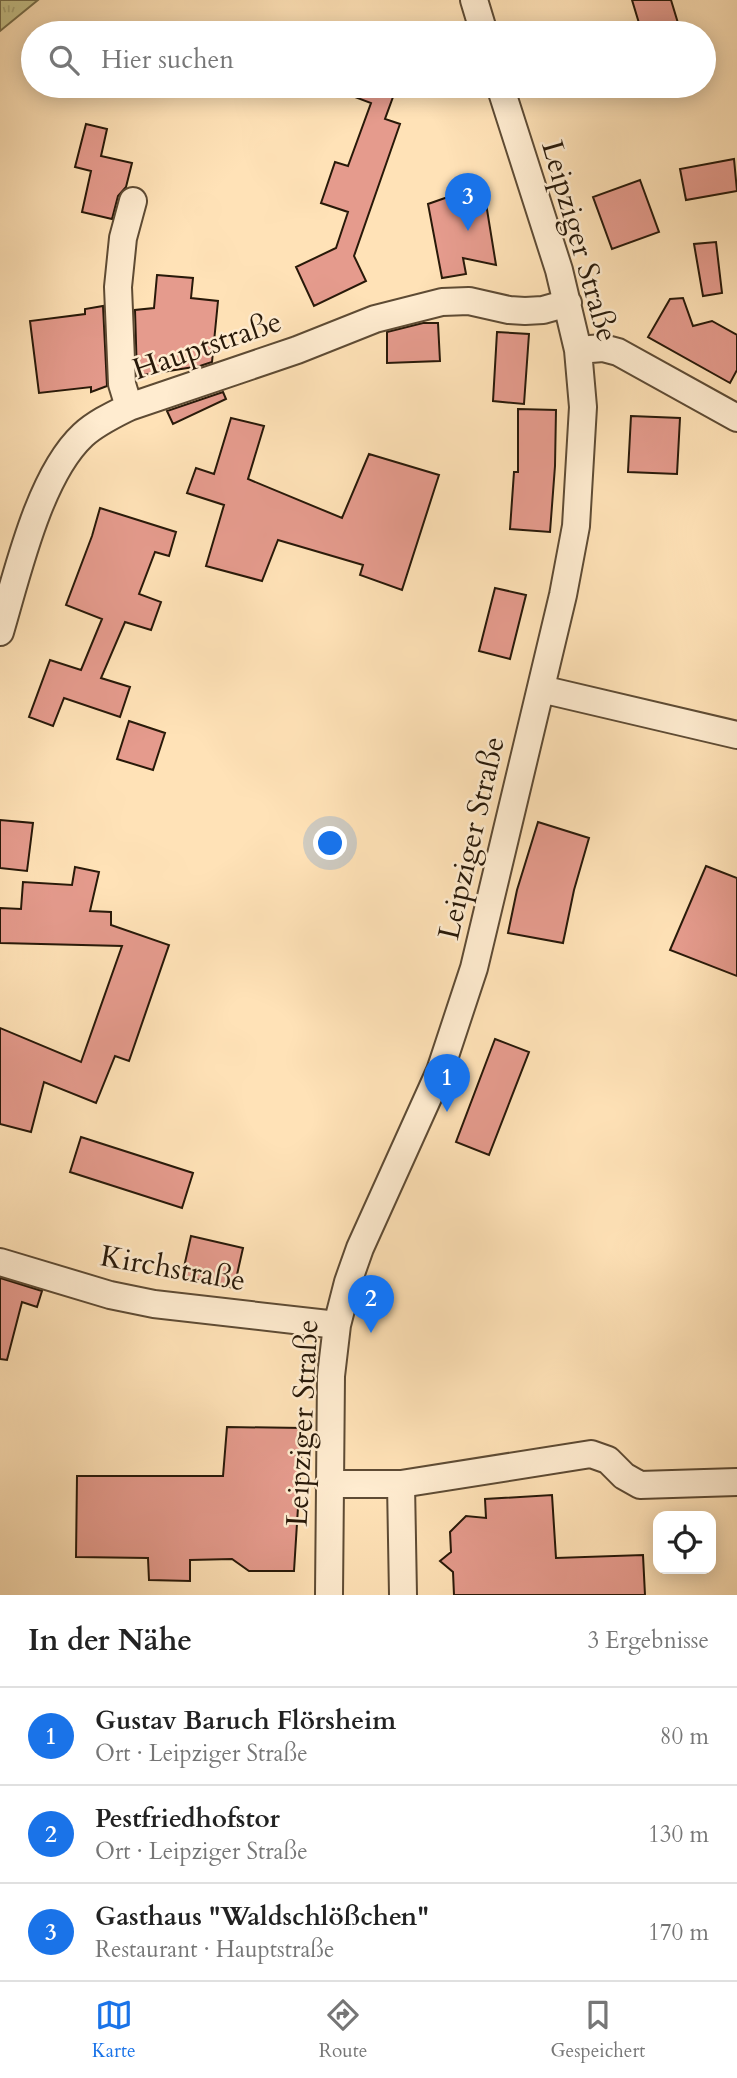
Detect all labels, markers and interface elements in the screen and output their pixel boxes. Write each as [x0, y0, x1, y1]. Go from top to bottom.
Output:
search box [21, 21, 716, 98]
icon: search [45, 41, 83, 79]
text: Hier suchen [101, 42, 234, 77]
street label: Leipziger Straße [531, 136, 628, 346]
pin: 3 [445, 173, 491, 231]
street label: Hauptstraße [127, 301, 287, 390]
street label: Leipziger Straße [428, 732, 515, 944]
your location [313, 826, 347, 860]
pin: 1 [424, 1054, 470, 1112]
street label: Kirchstraße [97, 1236, 249, 1301]
pin: 2 [348, 1275, 394, 1333]
street label: Leipziger Straße [277, 1318, 328, 1528]
map controls [653, 1511, 716, 1574]
button: locate [653, 1511, 716, 1574]
text: In der Nähe [28, 1620, 192, 1661]
text: 3 Ergebnisse [587, 1625, 709, 1656]
text: Gustav Baruch Flörsheim [95, 1703, 396, 1738]
text: 1 [45, 1721, 57, 1752]
text: 80 m [660, 1721, 709, 1752]
text: Ort · Leipziger Straße [95, 1738, 308, 1769]
text: Pestfriedhofstor [95, 1801, 280, 1836]
text: 2 [45, 1819, 57, 1850]
text: 130 m [648, 1819, 709, 1850]
text: Ort · Leipziger Straße [95, 1836, 308, 1867]
text: Gasthaus "Waldschlößchen" [95, 1899, 429, 1934]
text: 3 [45, 1917, 57, 1948]
text: 170 m [648, 1917, 709, 1948]
text: Restaurant · Hauptstraße [95, 1934, 335, 1965]
tab: Karte [92, 1996, 136, 2064]
tab: Route [319, 1996, 367, 2064]
tab: Gespeichert [551, 1996, 645, 2064]

